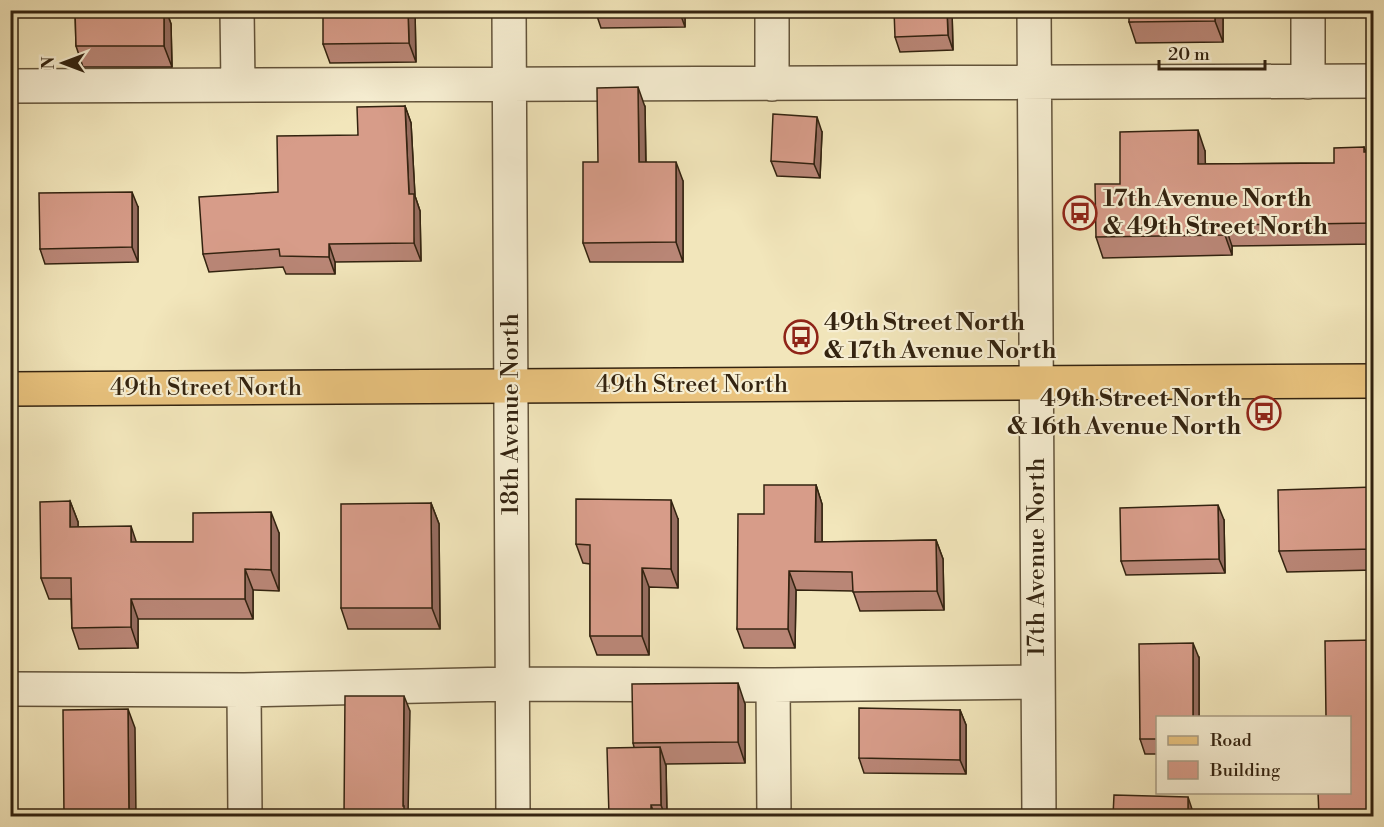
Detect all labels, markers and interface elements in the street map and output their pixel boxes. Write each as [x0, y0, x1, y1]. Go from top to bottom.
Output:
north arrow [33, 33, 93, 93]
scale bar [1159, 33, 1266, 71]
text: 20 m [1168, 43, 1210, 66]
text: N [39, 56, 59, 69]
place label: 17th Avenue North & 49th Street North [1103, 184, 1328, 242]
bus stop icon: 17th Avenue North & 49th Street North [1062, 195, 1098, 231]
place label: 49th Street North & 17th Avenue North [824, 308, 1056, 366]
street label: 18th Avenue North [496, 313, 526, 515]
bus stop icon: 49th Street North & 17th Avenue North [783, 319, 819, 355]
street label: 49th Street North [596, 370, 788, 400]
street label: 49th Street North [110, 373, 302, 403]
place label: 49th Street North & 16th Avenue North [1007, 384, 1241, 442]
bus stop icon: 49th Street North & 16th Avenue North [1246, 395, 1282, 431]
street label: 17th Avenue North [1022, 458, 1052, 656]
legend [1156, 716, 1351, 794]
text: Road [1210, 729, 1253, 752]
text: Building [1209, 759, 1281, 782]

